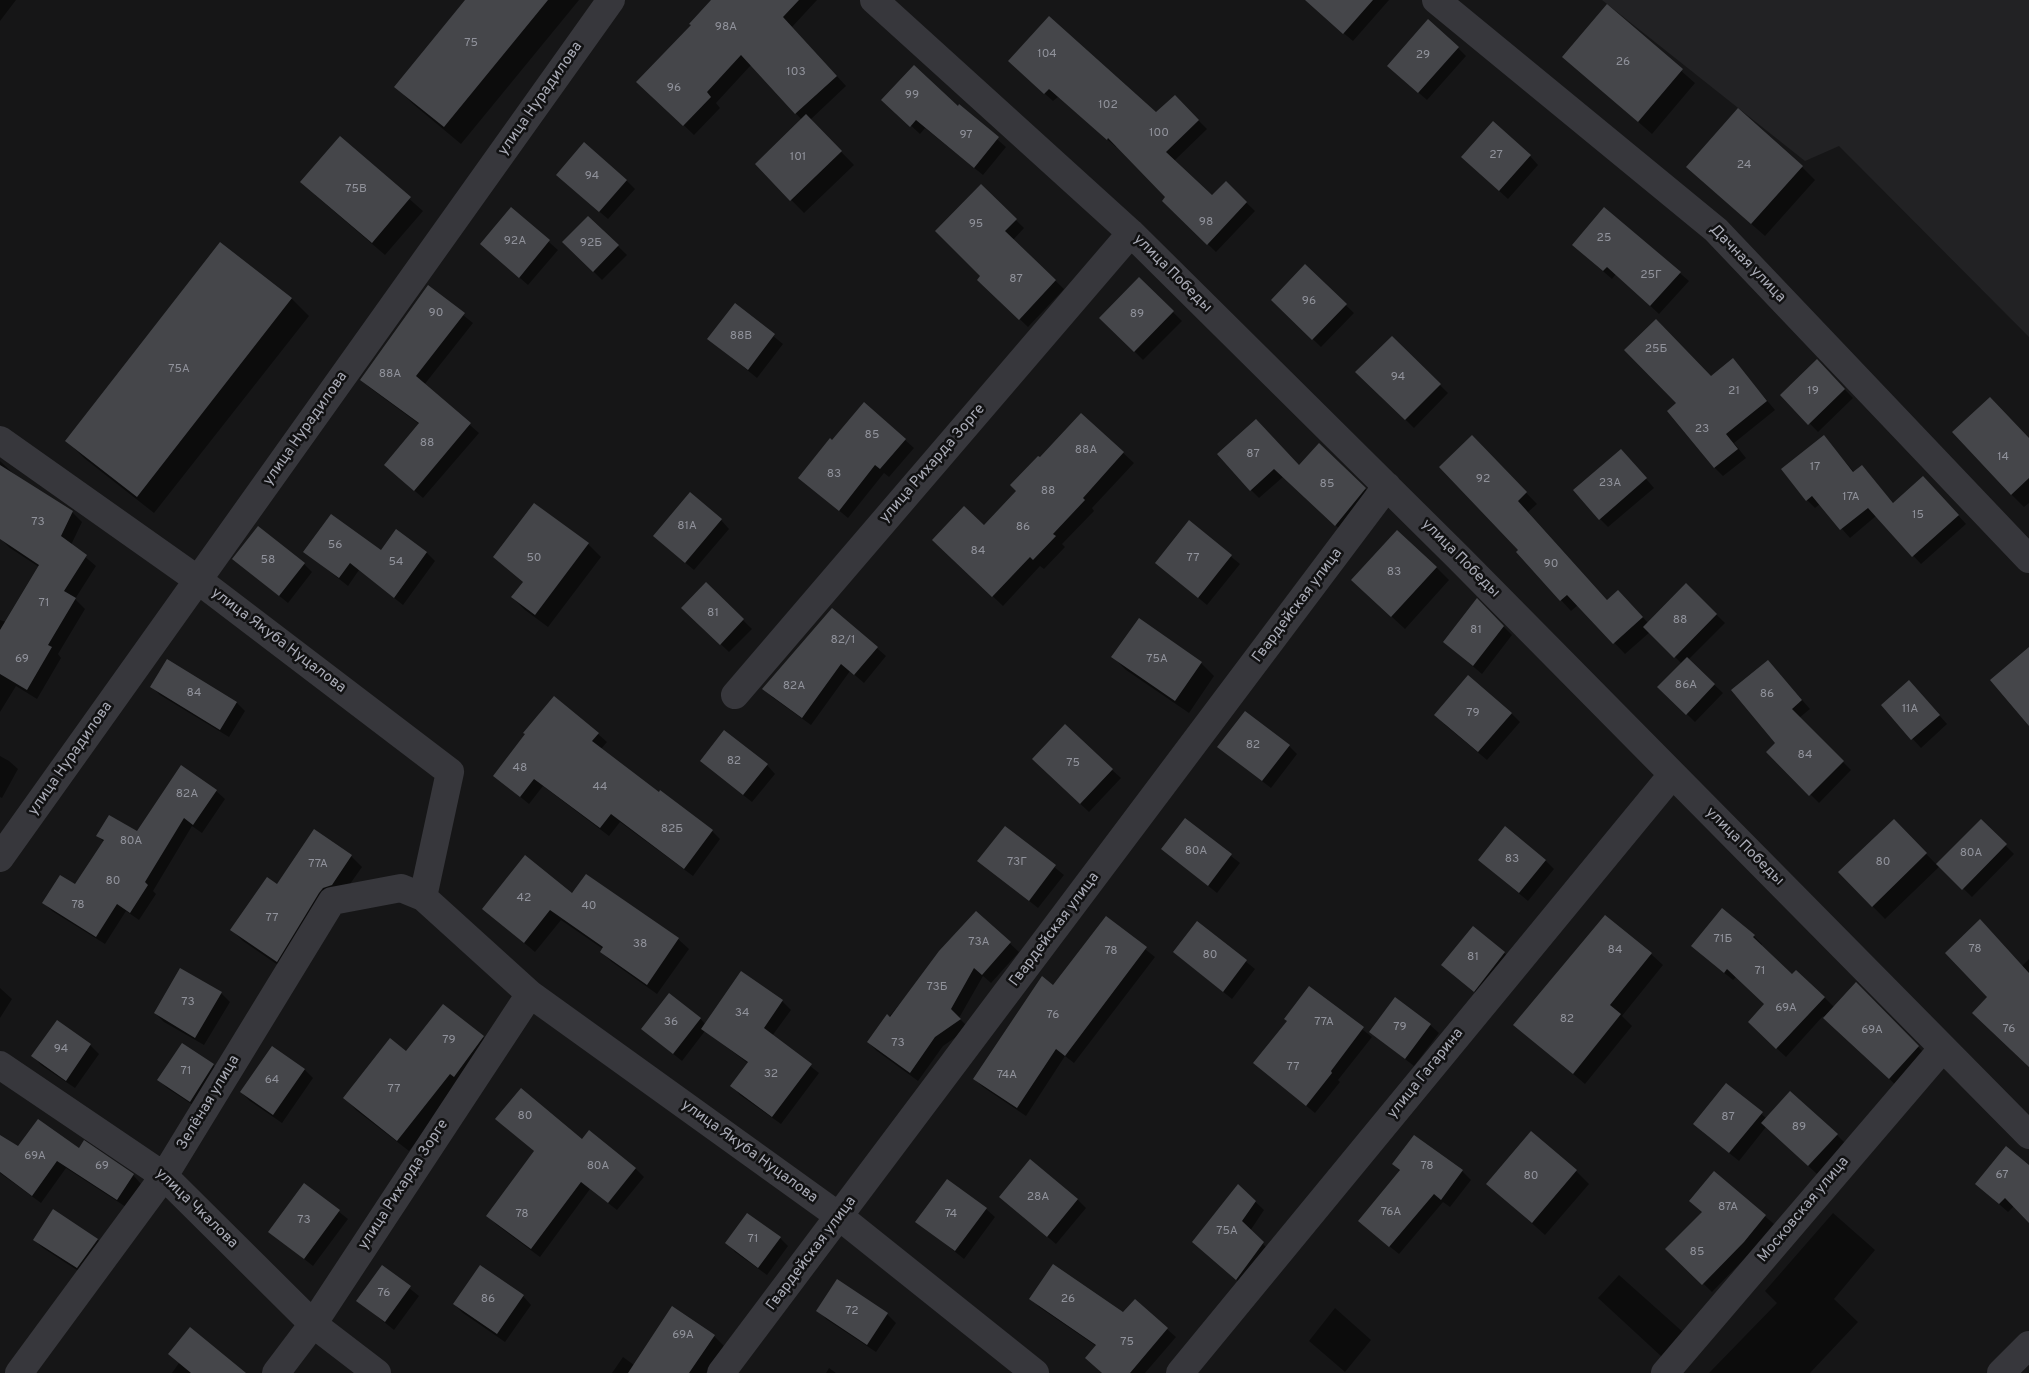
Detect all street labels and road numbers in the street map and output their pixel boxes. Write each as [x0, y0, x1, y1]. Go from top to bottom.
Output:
street label: улица Нурадилова [495, 39, 587, 159]
street label: Дачная улица [1705, 221, 1789, 307]
street label: улица Победы [1129, 231, 1215, 317]
street label: улица Нурадилова [260, 369, 352, 489]
street label: улица Рихарда Зорге [876, 401, 990, 527]
street label: улица Победы [1417, 516, 1503, 602]
street label: Гвардейская улица [1249, 545, 1347, 667]
street label: улица Якуба Нуцалова [207, 584, 349, 698]
street label: улица Нурадилова [25, 699, 117, 819]
street label: улица Победы [1701, 804, 1787, 890]
street label: Гвардейская улица [1006, 869, 1104, 991]
street label: улица Гагарина [1384, 1025, 1468, 1123]
street label: Зелёная улица [174, 1052, 244, 1154]
street label: улица Якуба Нуцалова [677, 1096, 821, 1208]
street label: улица Рихарда Зорге [355, 1116, 453, 1254]
street label: Московская улица [1755, 1153, 1853, 1267]
street label: улица Чкалова [151, 1165, 241, 1253]
street label: Гвардейская улица [763, 1193, 861, 1315]

